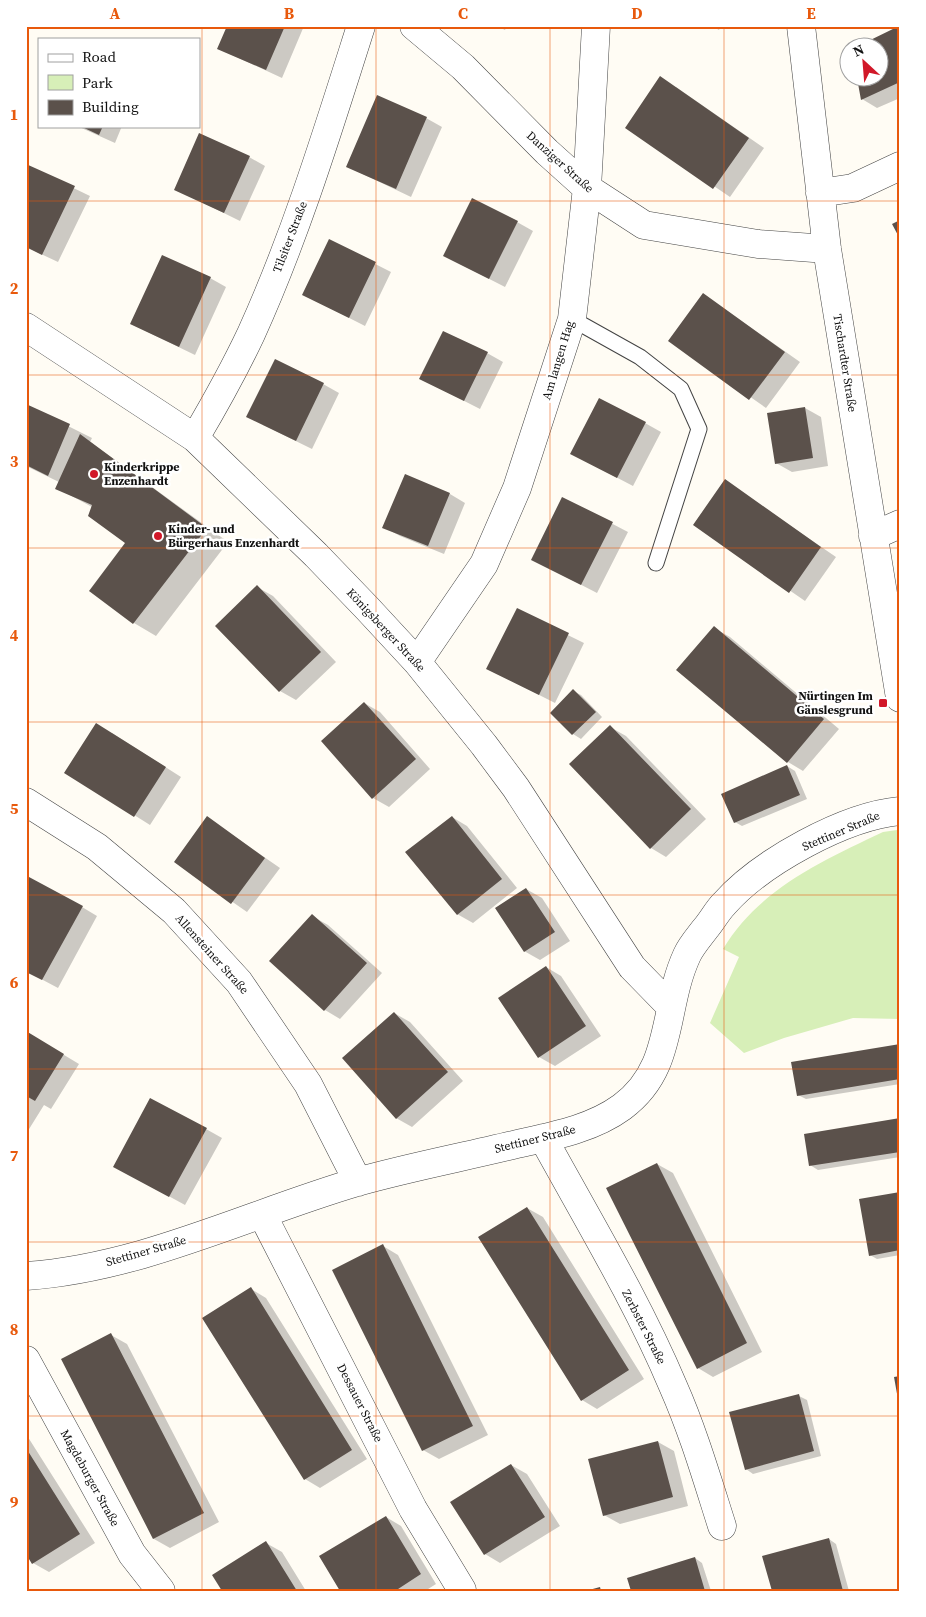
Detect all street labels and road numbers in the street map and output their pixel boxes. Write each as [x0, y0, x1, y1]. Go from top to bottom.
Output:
street label: Danziger Straße [523, 128, 597, 196]
street label: Tilsiter Straße [269, 199, 311, 275]
street label: Tischardter Straße [829, 313, 861, 413]
street label: Am langen Hag [538, 318, 578, 402]
street label: Königsberger Straße [343, 585, 429, 675]
street label: Stettiner Straße [800, 807, 882, 855]
street label: Allensteiner Straße [172, 910, 252, 998]
street label: Stettiner Straße [493, 1121, 577, 1157]
street label: Stettiner Straße [104, 1232, 188, 1270]
street label: Zerbster Straße [618, 1287, 670, 1367]
street label: Dessauer Straße [333, 1361, 387, 1445]
street label: Magdeburger Straße [57, 1427, 123, 1529]

